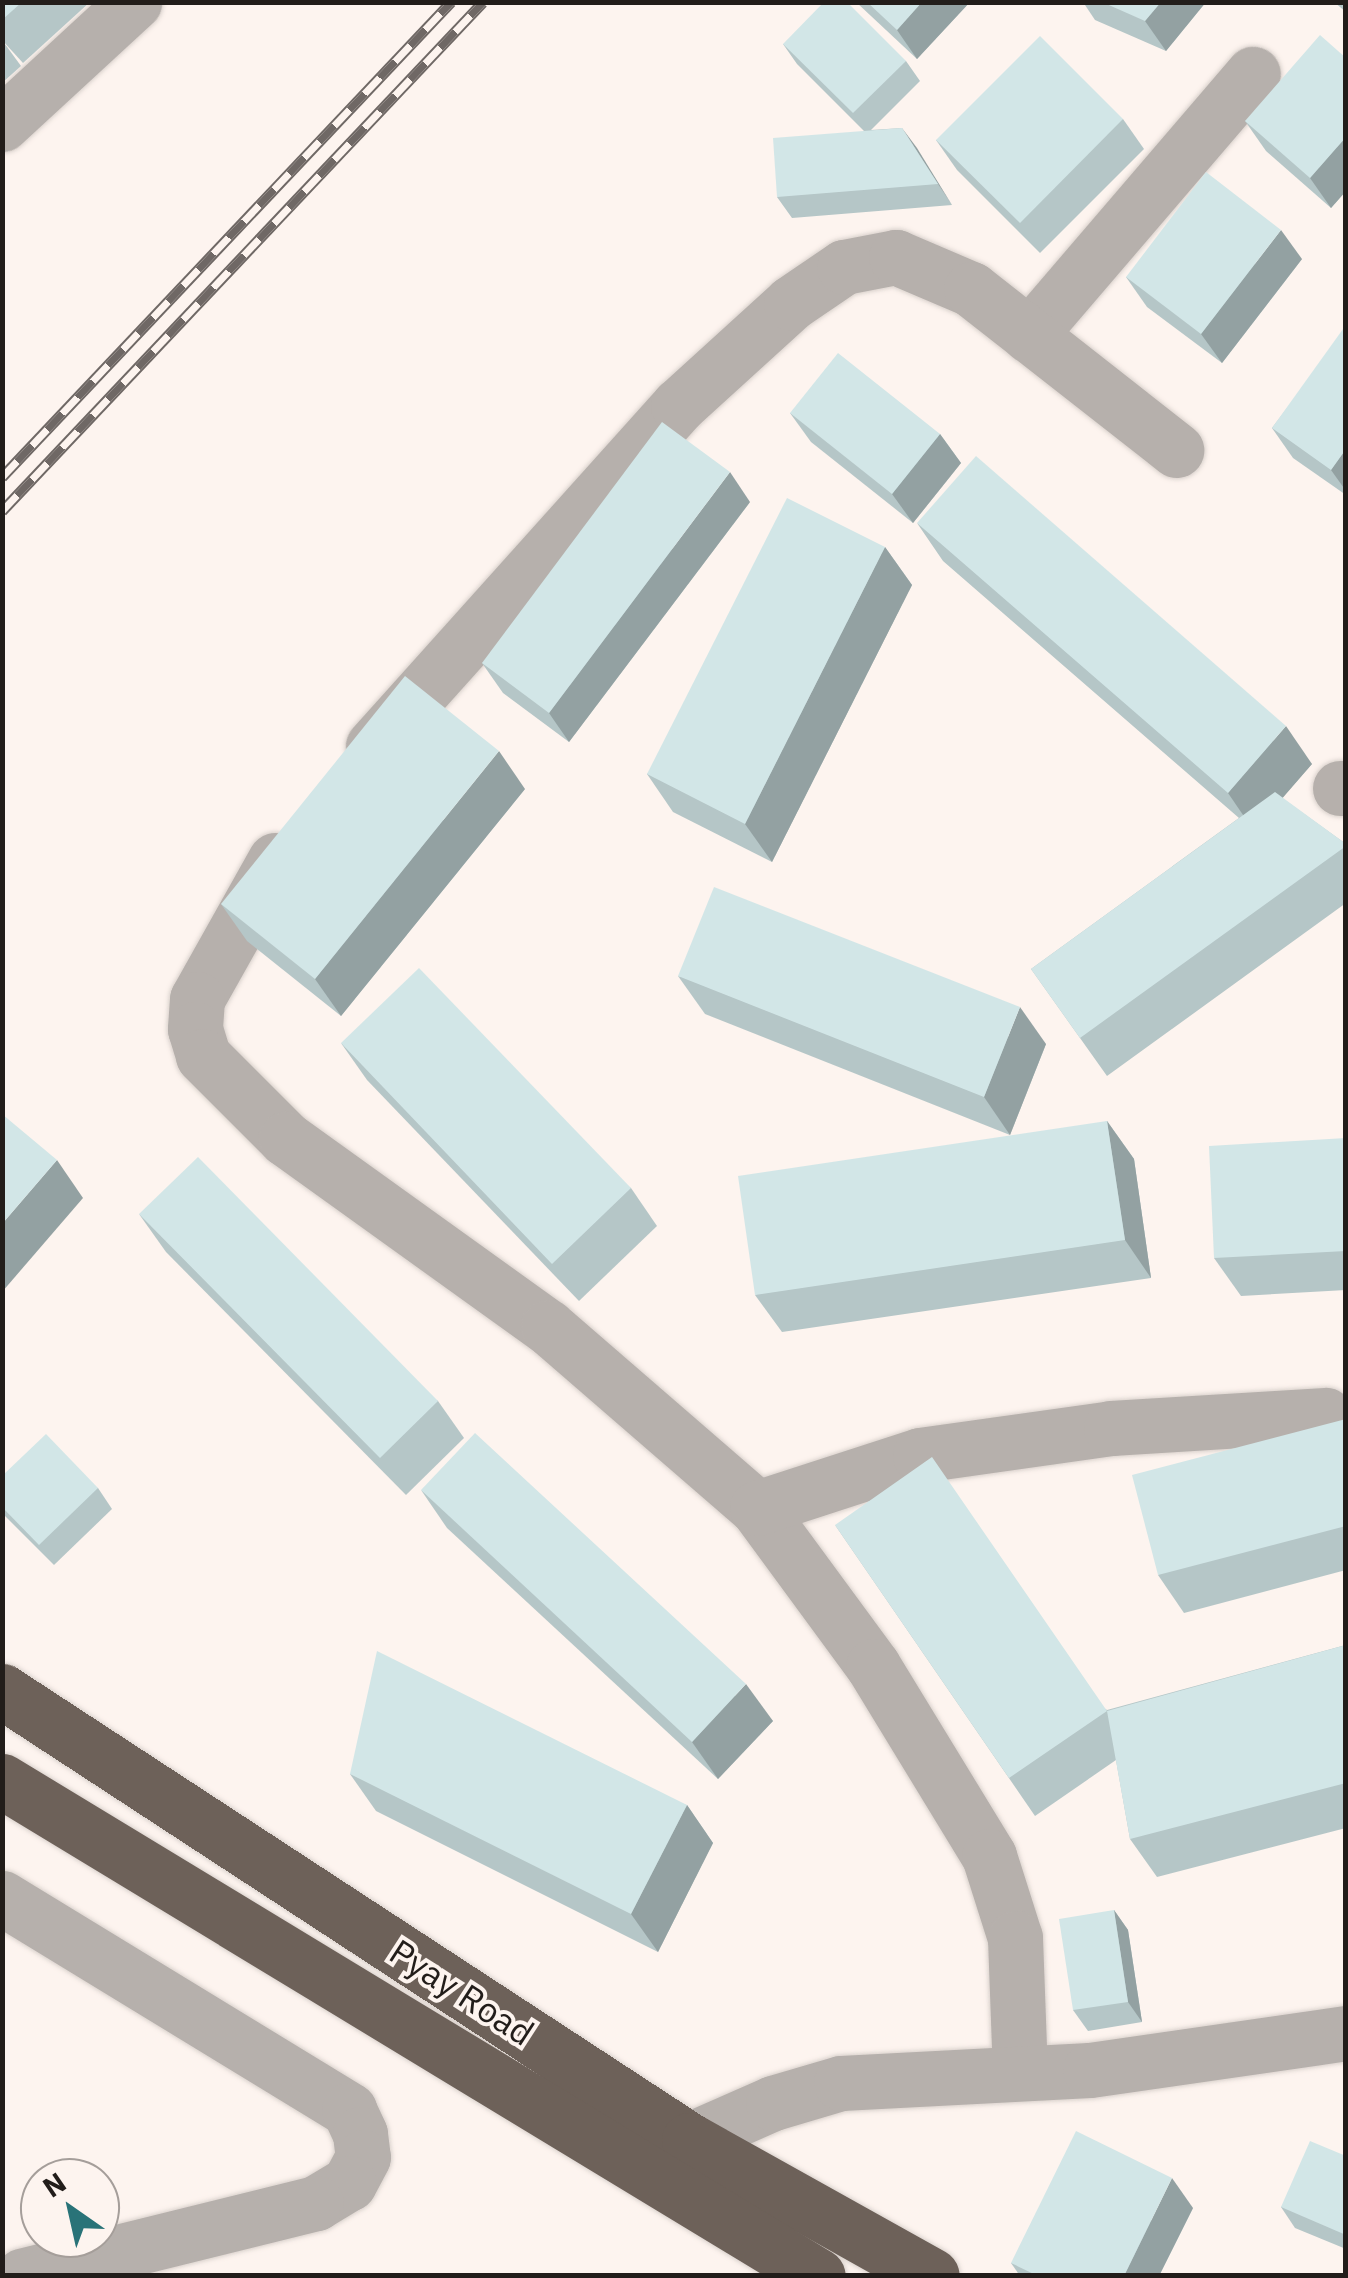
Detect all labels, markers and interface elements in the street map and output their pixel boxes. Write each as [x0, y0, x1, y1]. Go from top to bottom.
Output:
street label: Pyay Road [382, 1930, 542, 2054]
north arrow [20, 2158, 120, 2258]
text: N [35, 2163, 73, 2205]

